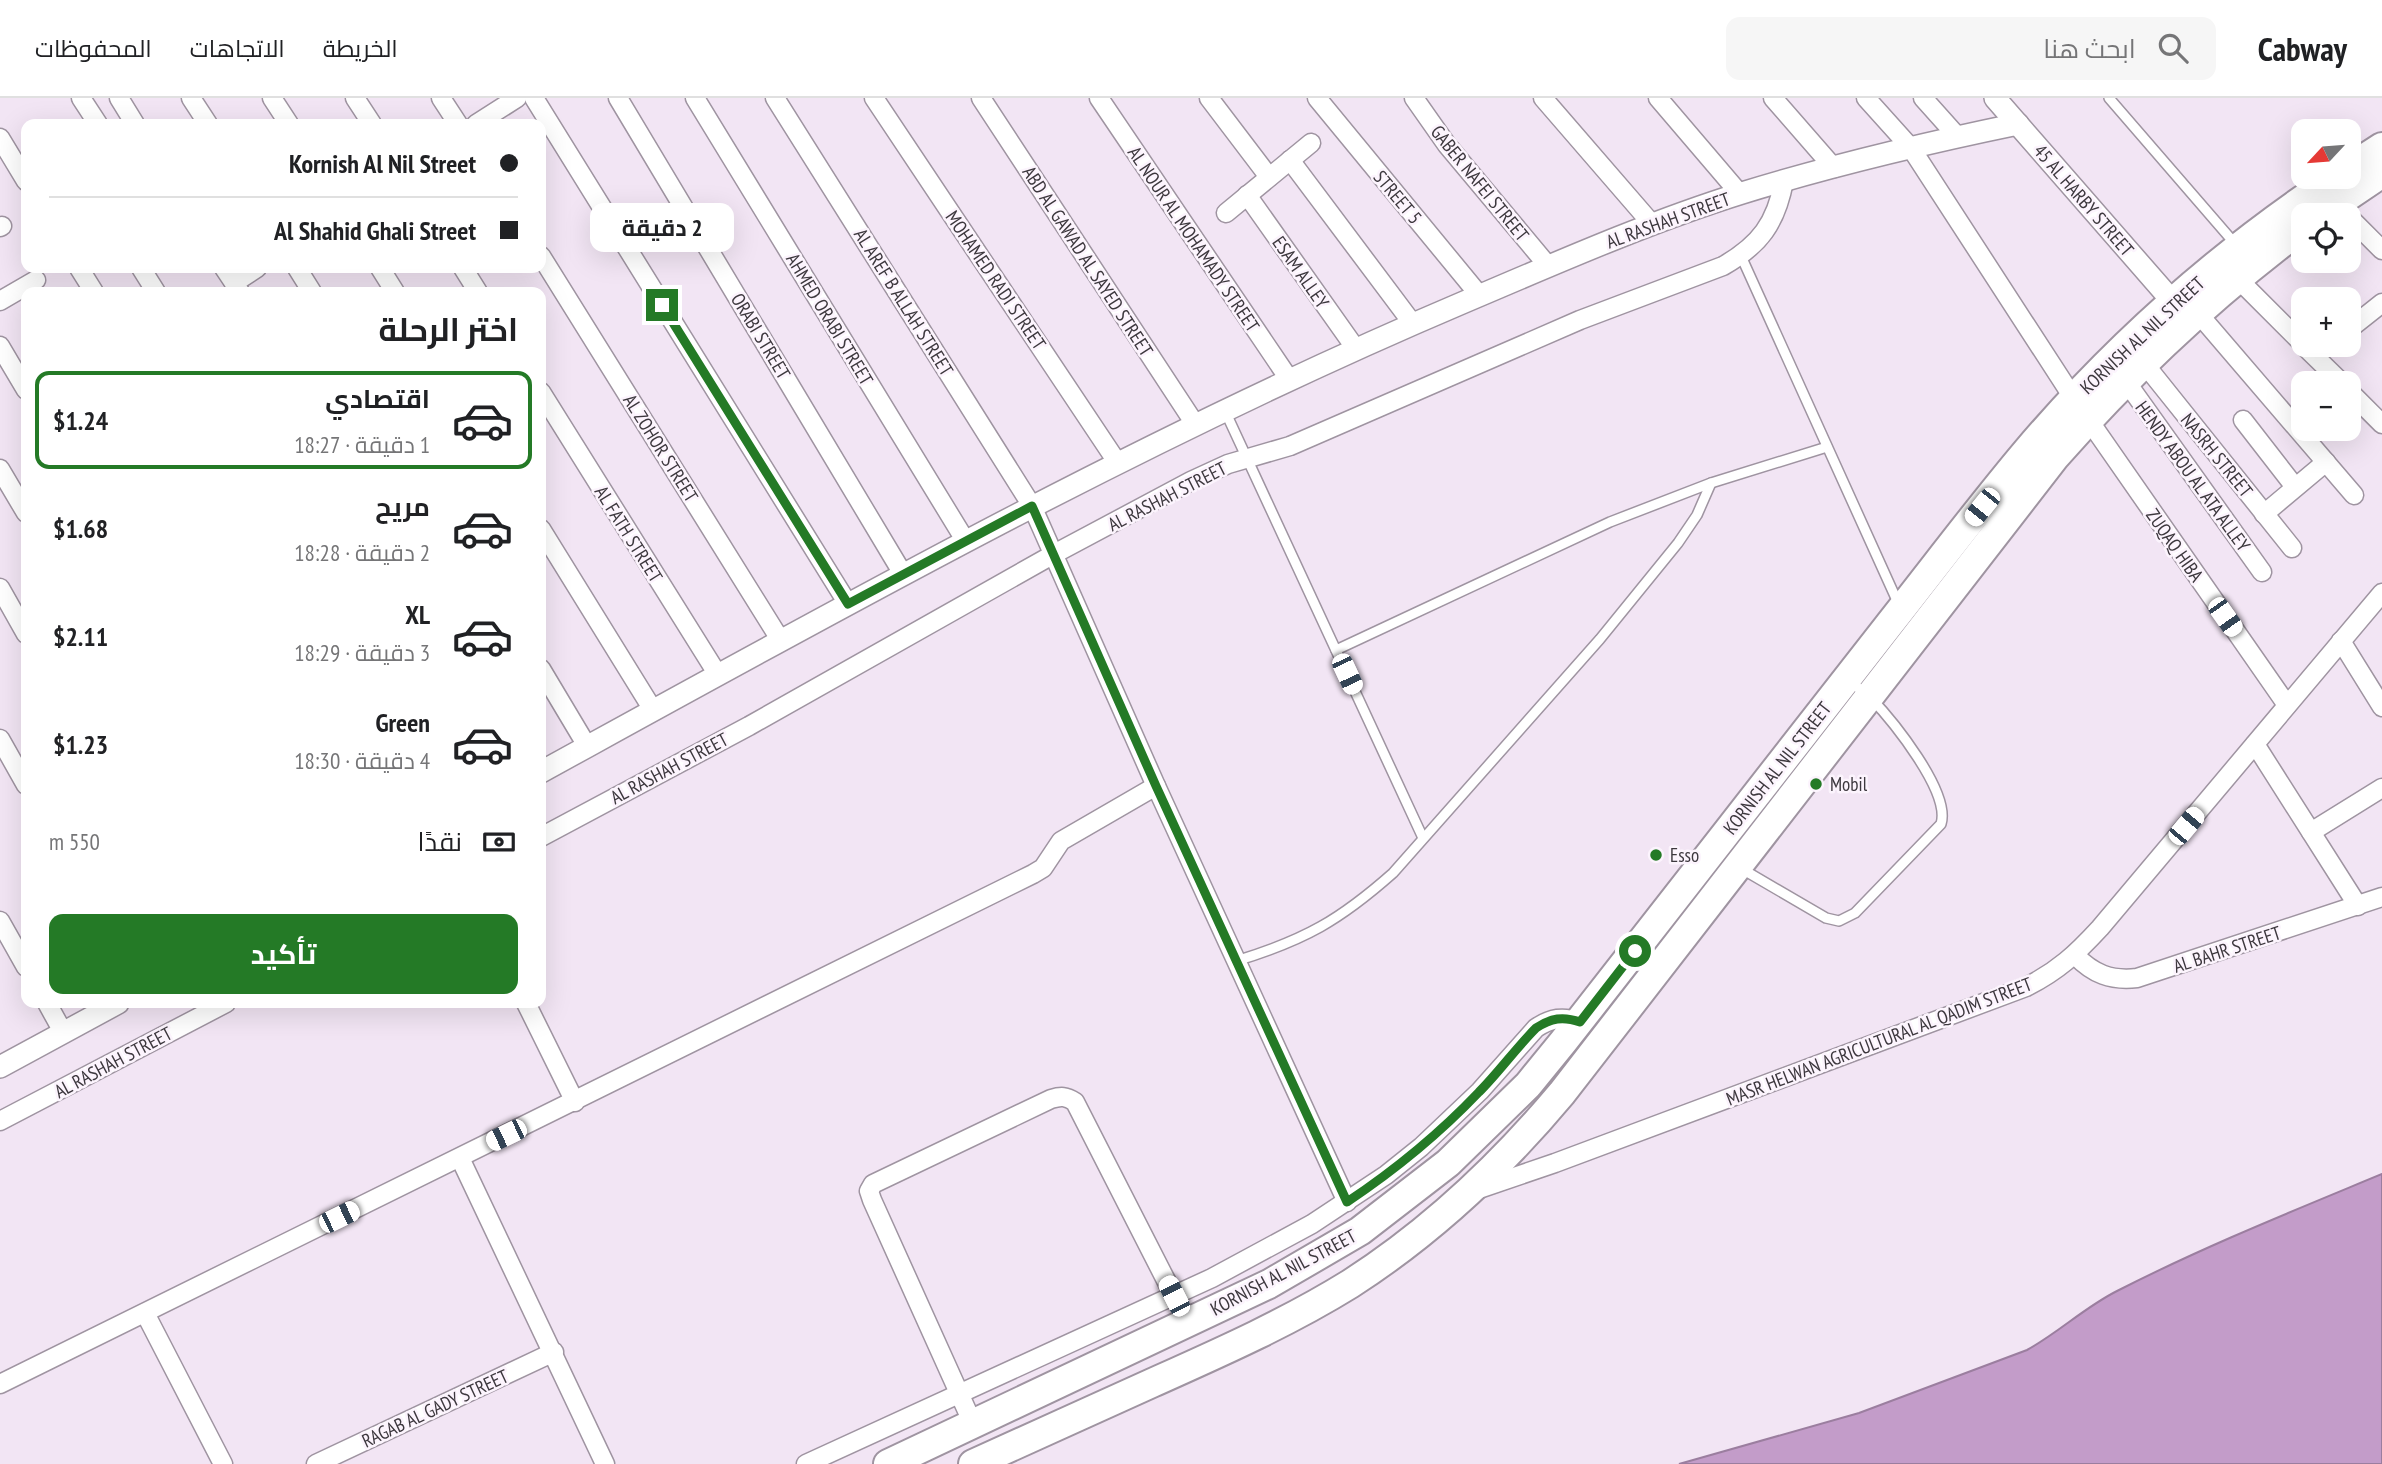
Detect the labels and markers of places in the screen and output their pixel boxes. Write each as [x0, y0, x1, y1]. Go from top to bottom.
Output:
place label: Mobil [1830, 772, 1868, 796]
marker: Mobil [1808, 776, 1824, 792]
place label: Esso [1670, 843, 1699, 867]
marker: Esso [1648, 847, 1664, 863]

